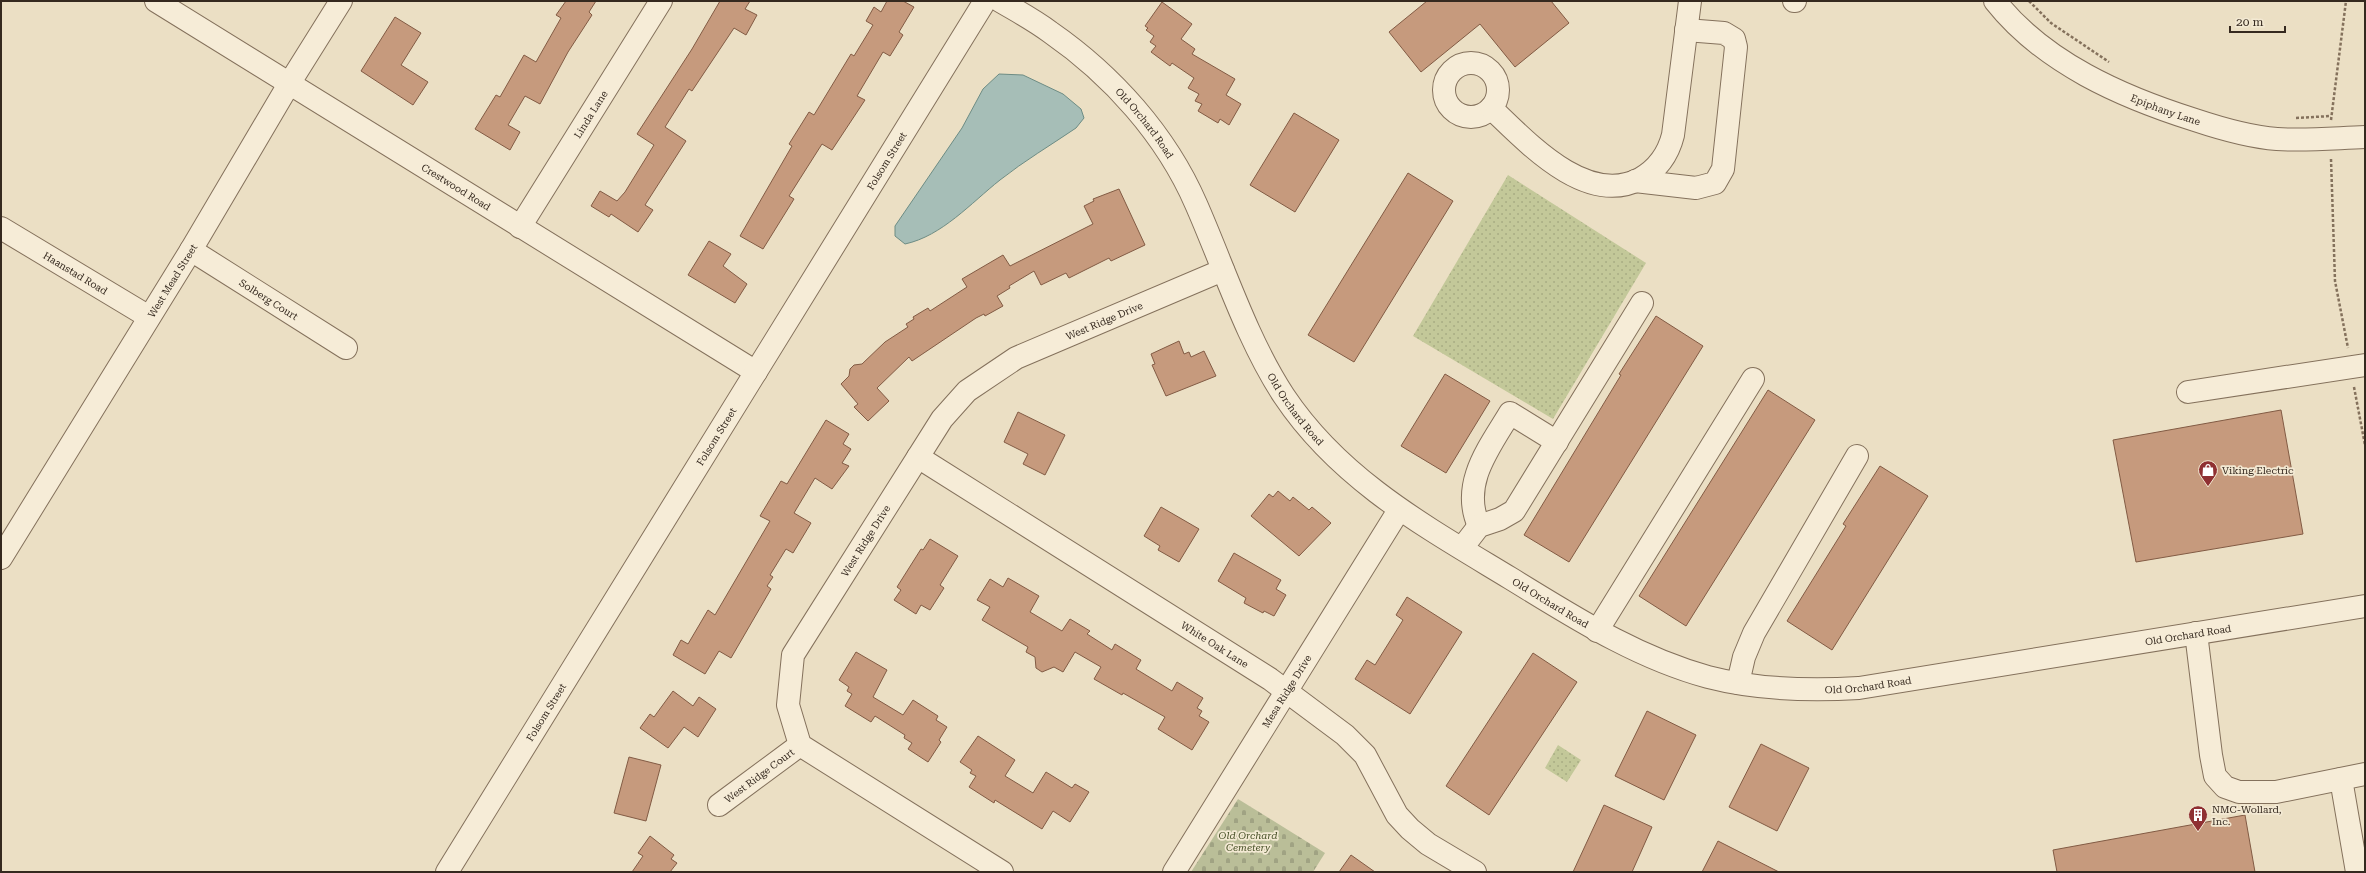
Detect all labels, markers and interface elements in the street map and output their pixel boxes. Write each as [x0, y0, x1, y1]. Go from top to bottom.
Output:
scale bar [2230, 8, 2285, 34]
text: 20 m [2236, 15, 2263, 29]
street label: Old Orchard Road [1114, 85, 1176, 161]
street label: Linda Lane [571, 88, 610, 140]
street label: Epiphany Lane [2129, 92, 2202, 127]
street label: Folsom Street [864, 130, 908, 192]
street label: Crestwood Road [420, 161, 493, 212]
street label: West Mead Street [145, 242, 199, 319]
street label: Haanstad Road [42, 249, 110, 297]
street label: Solberg Court [237, 277, 300, 322]
street label: West Ridge Drive [1064, 299, 1145, 342]
street label: Old Orchard Road [1266, 371, 1326, 448]
street label: Folsom Street [694, 405, 738, 467]
shop icon: Viking Electric [2197, 459, 2219, 487]
place label: Viking Electric [2222, 465, 2294, 476]
street label: West Ridge Drive [839, 502, 892, 578]
street label: Old Orchard Road [1511, 575, 1591, 630]
street label: White Oak Lane [1179, 619, 1251, 670]
street label: Old Orchard Road [2144, 622, 2232, 647]
street label: Mesa Ridge Drive [1260, 652, 1313, 730]
street label: Old Orchard Road [1825, 674, 1913, 695]
street label: Folsom Street [524, 681, 568, 743]
street label: West Ridge Court [722, 746, 796, 805]
building icon: NMC-Wollard, Inc. [2187, 804, 2209, 832]
place label: NMC-Wollard, Inc. [2212, 804, 2282, 827]
park label: Old Orchard Cemetery [1219, 830, 1277, 853]

